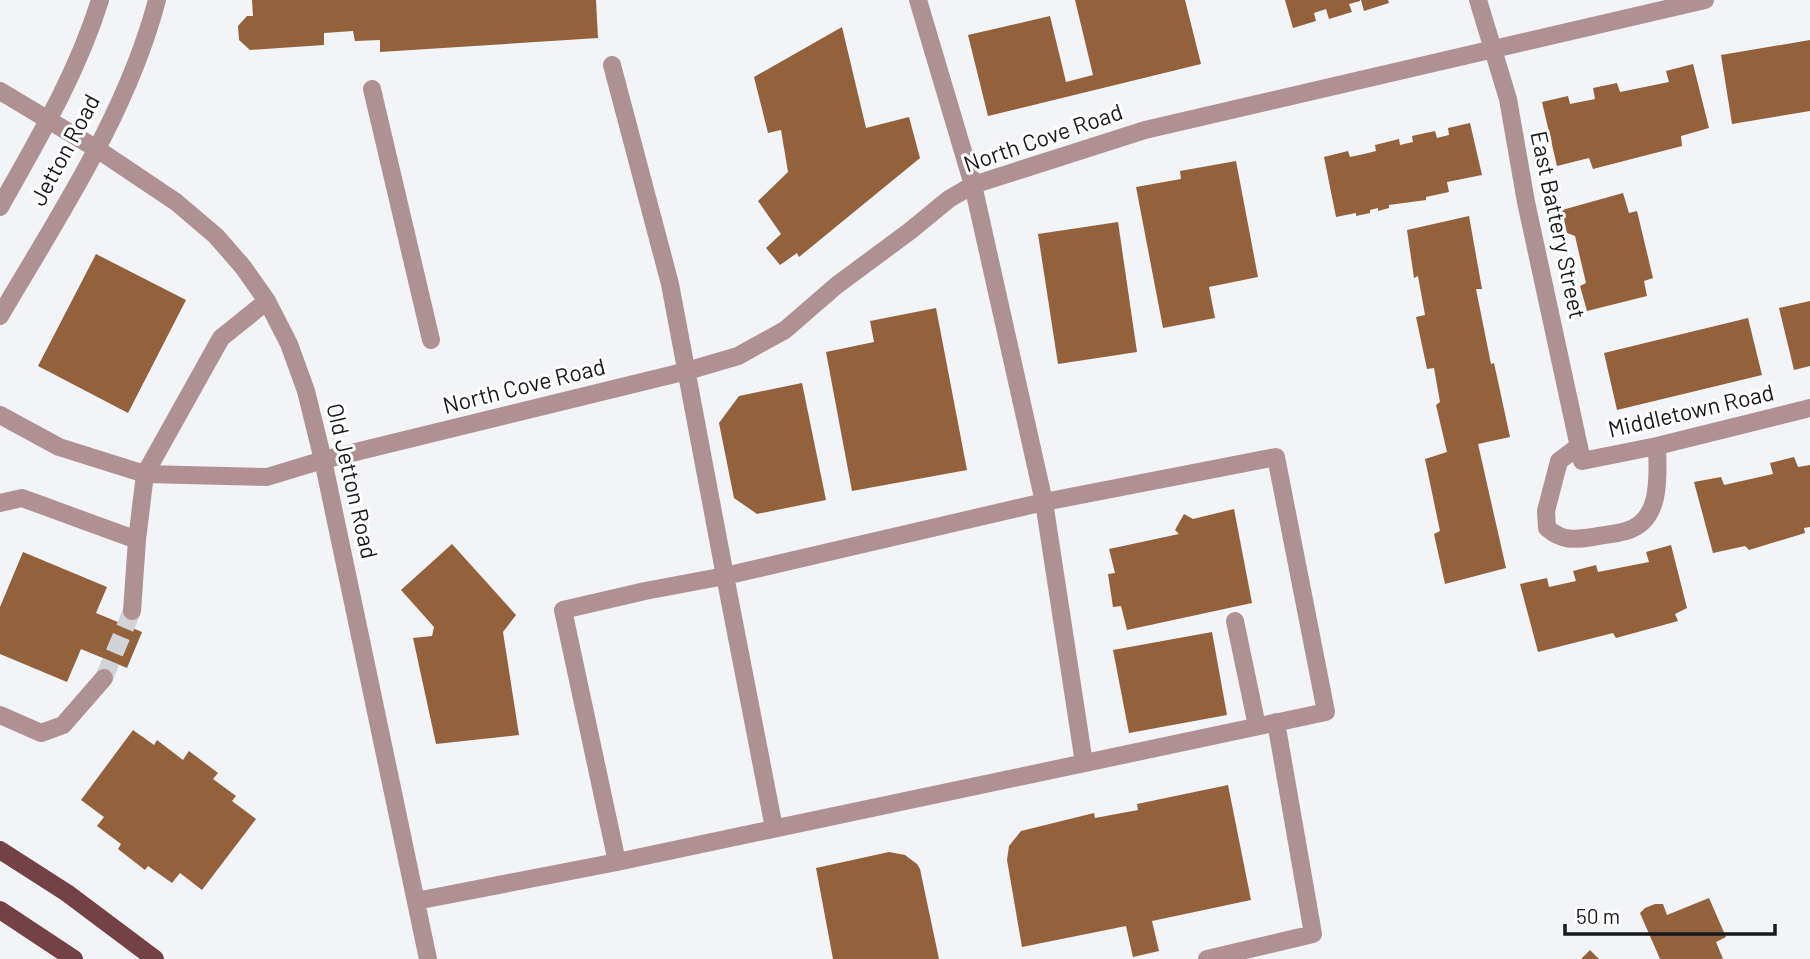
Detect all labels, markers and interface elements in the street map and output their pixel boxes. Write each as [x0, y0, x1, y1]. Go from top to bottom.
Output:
street label: Jetton Road [23, 89, 105, 210]
street label: North Cove Road [959, 97, 1126, 177]
street label: East Battery Street [1525, 128, 1593, 321]
street label: North Cove Road [440, 351, 608, 419]
street label: Middletown Road [1605, 377, 1776, 443]
street label: Old Jetton Road [321, 400, 384, 561]
scale bar [1565, 892, 1775, 936]
text: 50 m [1576, 903, 1620, 928]

